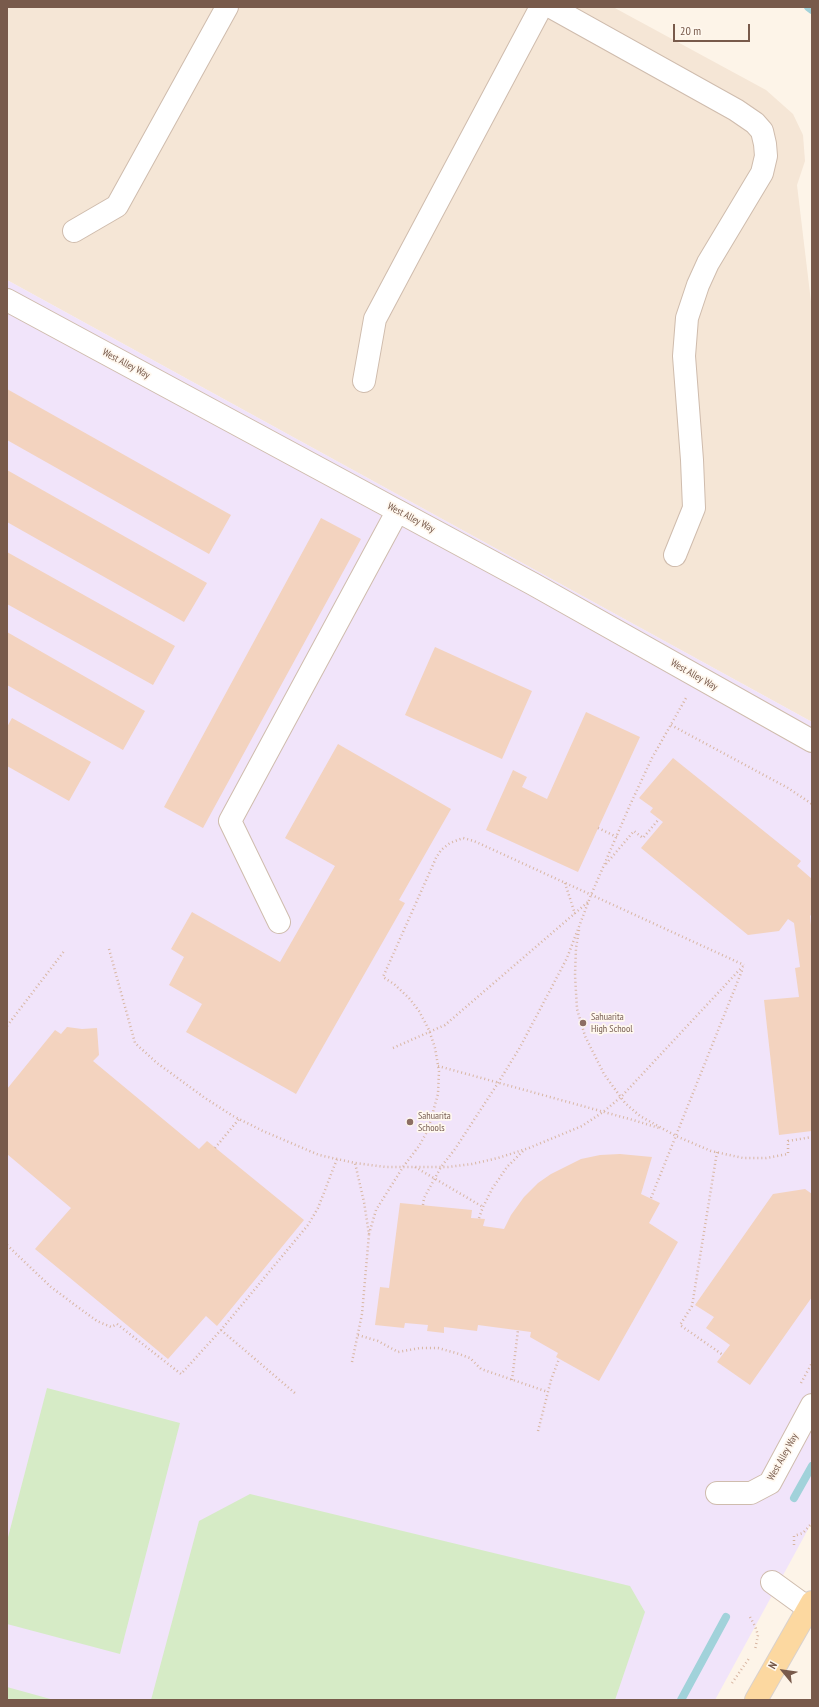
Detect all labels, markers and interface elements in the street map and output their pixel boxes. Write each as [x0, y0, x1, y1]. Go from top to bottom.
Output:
scale bar [675, 16, 752, 42]
text: 20 m [680, 23, 701, 38]
street label: West Alley Way [100, 346, 152, 382]
street label: West Alley Way [385, 500, 437, 536]
street label: West Alley Way [668, 657, 720, 693]
place label: Sahuarita High School [591, 1011, 633, 1034]
marker: Sahuarita High School [578, 1018, 588, 1028]
place label: Sahuarita Schools [418, 1110, 451, 1134]
marker: Sahuarita Schools [405, 1117, 415, 1127]
street label: West Alley Way [765, 1431, 801, 1483]
north arrow [763, 1651, 803, 1691]
text: N [765, 1659, 780, 1671]

